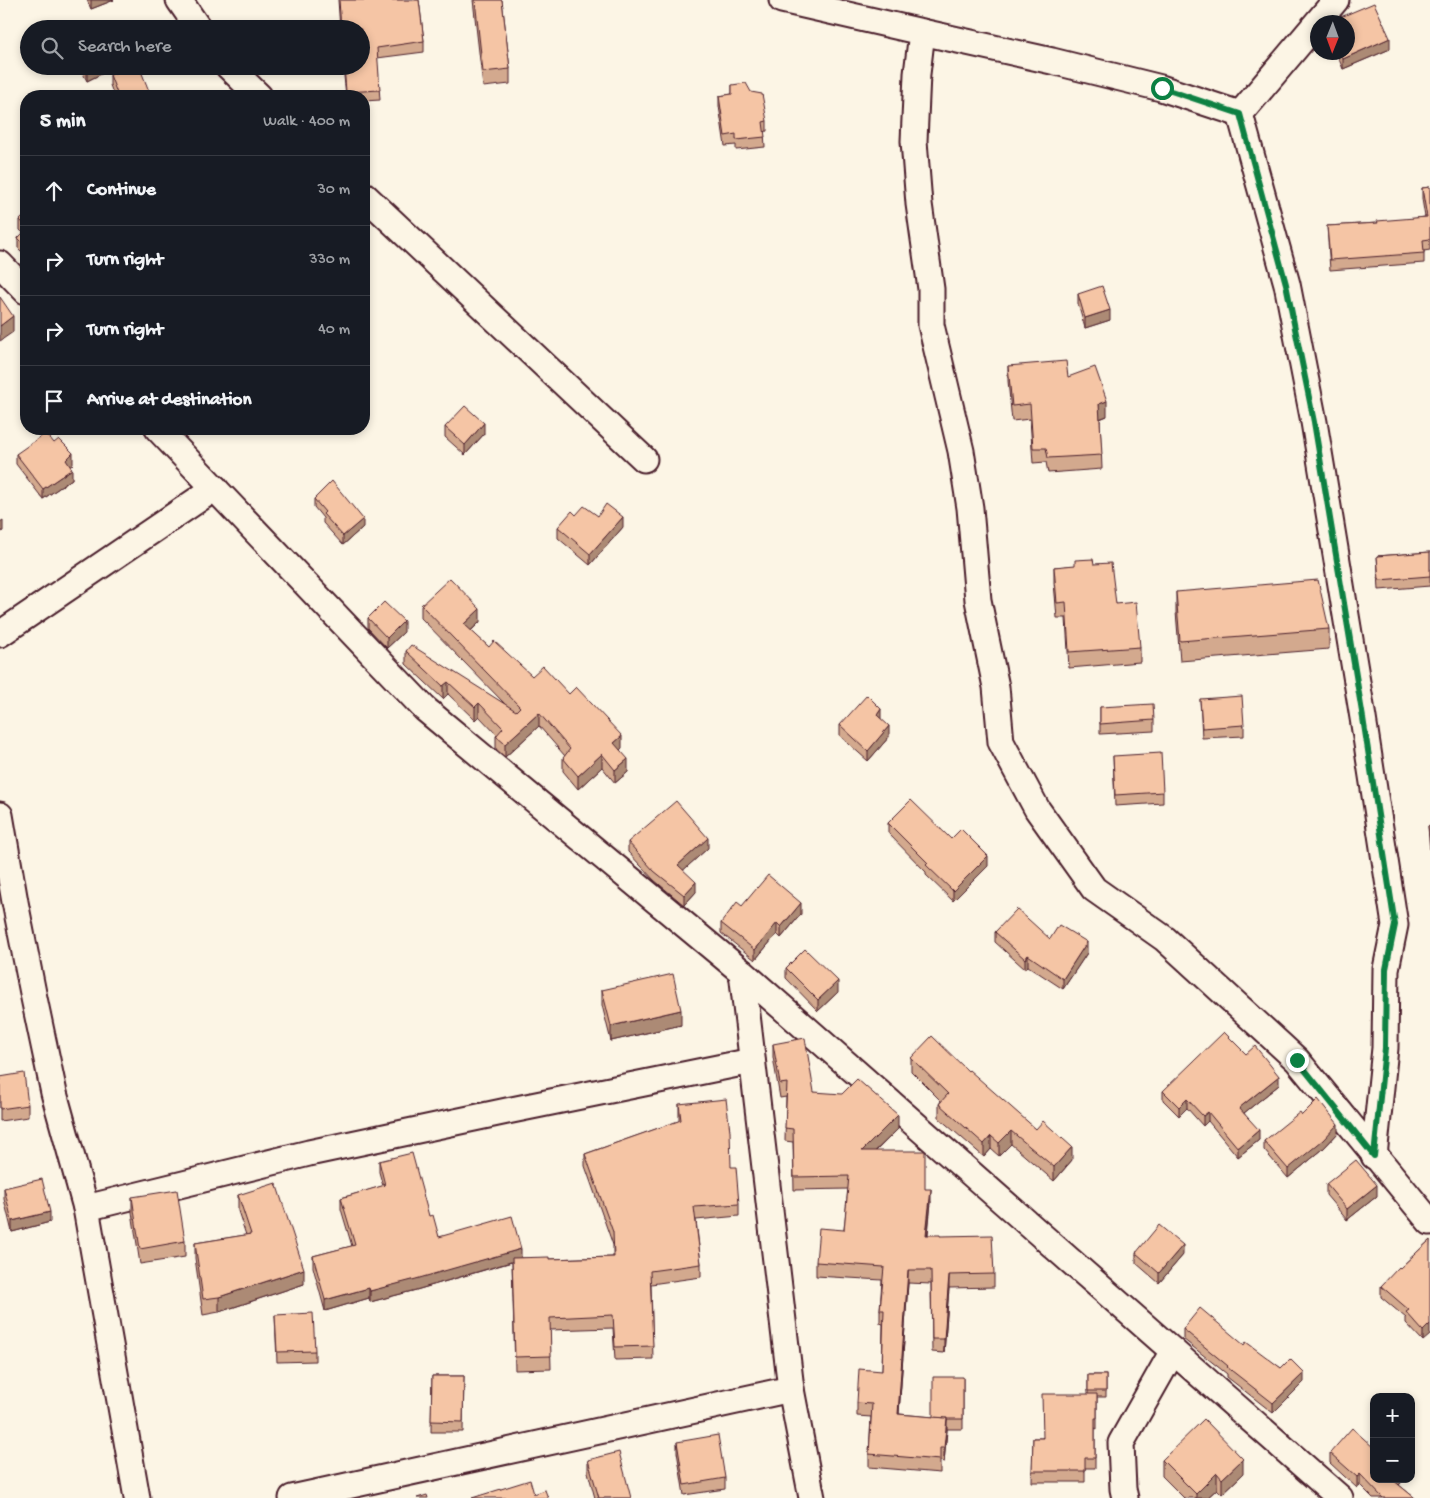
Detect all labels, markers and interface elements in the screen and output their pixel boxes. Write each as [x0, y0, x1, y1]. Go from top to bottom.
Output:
north arrow [1310, 15, 1355, 60]
search box [20, 20, 370, 75]
icon: search [38, 34, 66, 62]
text: Search here [78, 36, 172, 59]
route start [1151, 77, 1174, 100]
text: 5 min [40, 110, 85, 135]
text: Walk · 400 m [263, 113, 350, 132]
icon: ahead [40, 177, 68, 205]
text: Continue [87, 179, 156, 202]
text: 30 m [317, 181, 350, 200]
icon: right [40, 247, 68, 275]
text: Turn right [87, 249, 163, 272]
text: 330 m [309, 251, 350, 270]
icon: right [40, 317, 68, 345]
text: Turn right [87, 319, 163, 342]
text: 40 m [318, 321, 350, 340]
icon: arrive [40, 387, 68, 415]
text: Arrive at destination [87, 389, 251, 412]
route end [1286, 1049, 1309, 1072]
map controls [1370, 1393, 1415, 1483]
button: + [1370, 1393, 1415, 1438]
button: − [1370, 1438, 1415, 1483]

